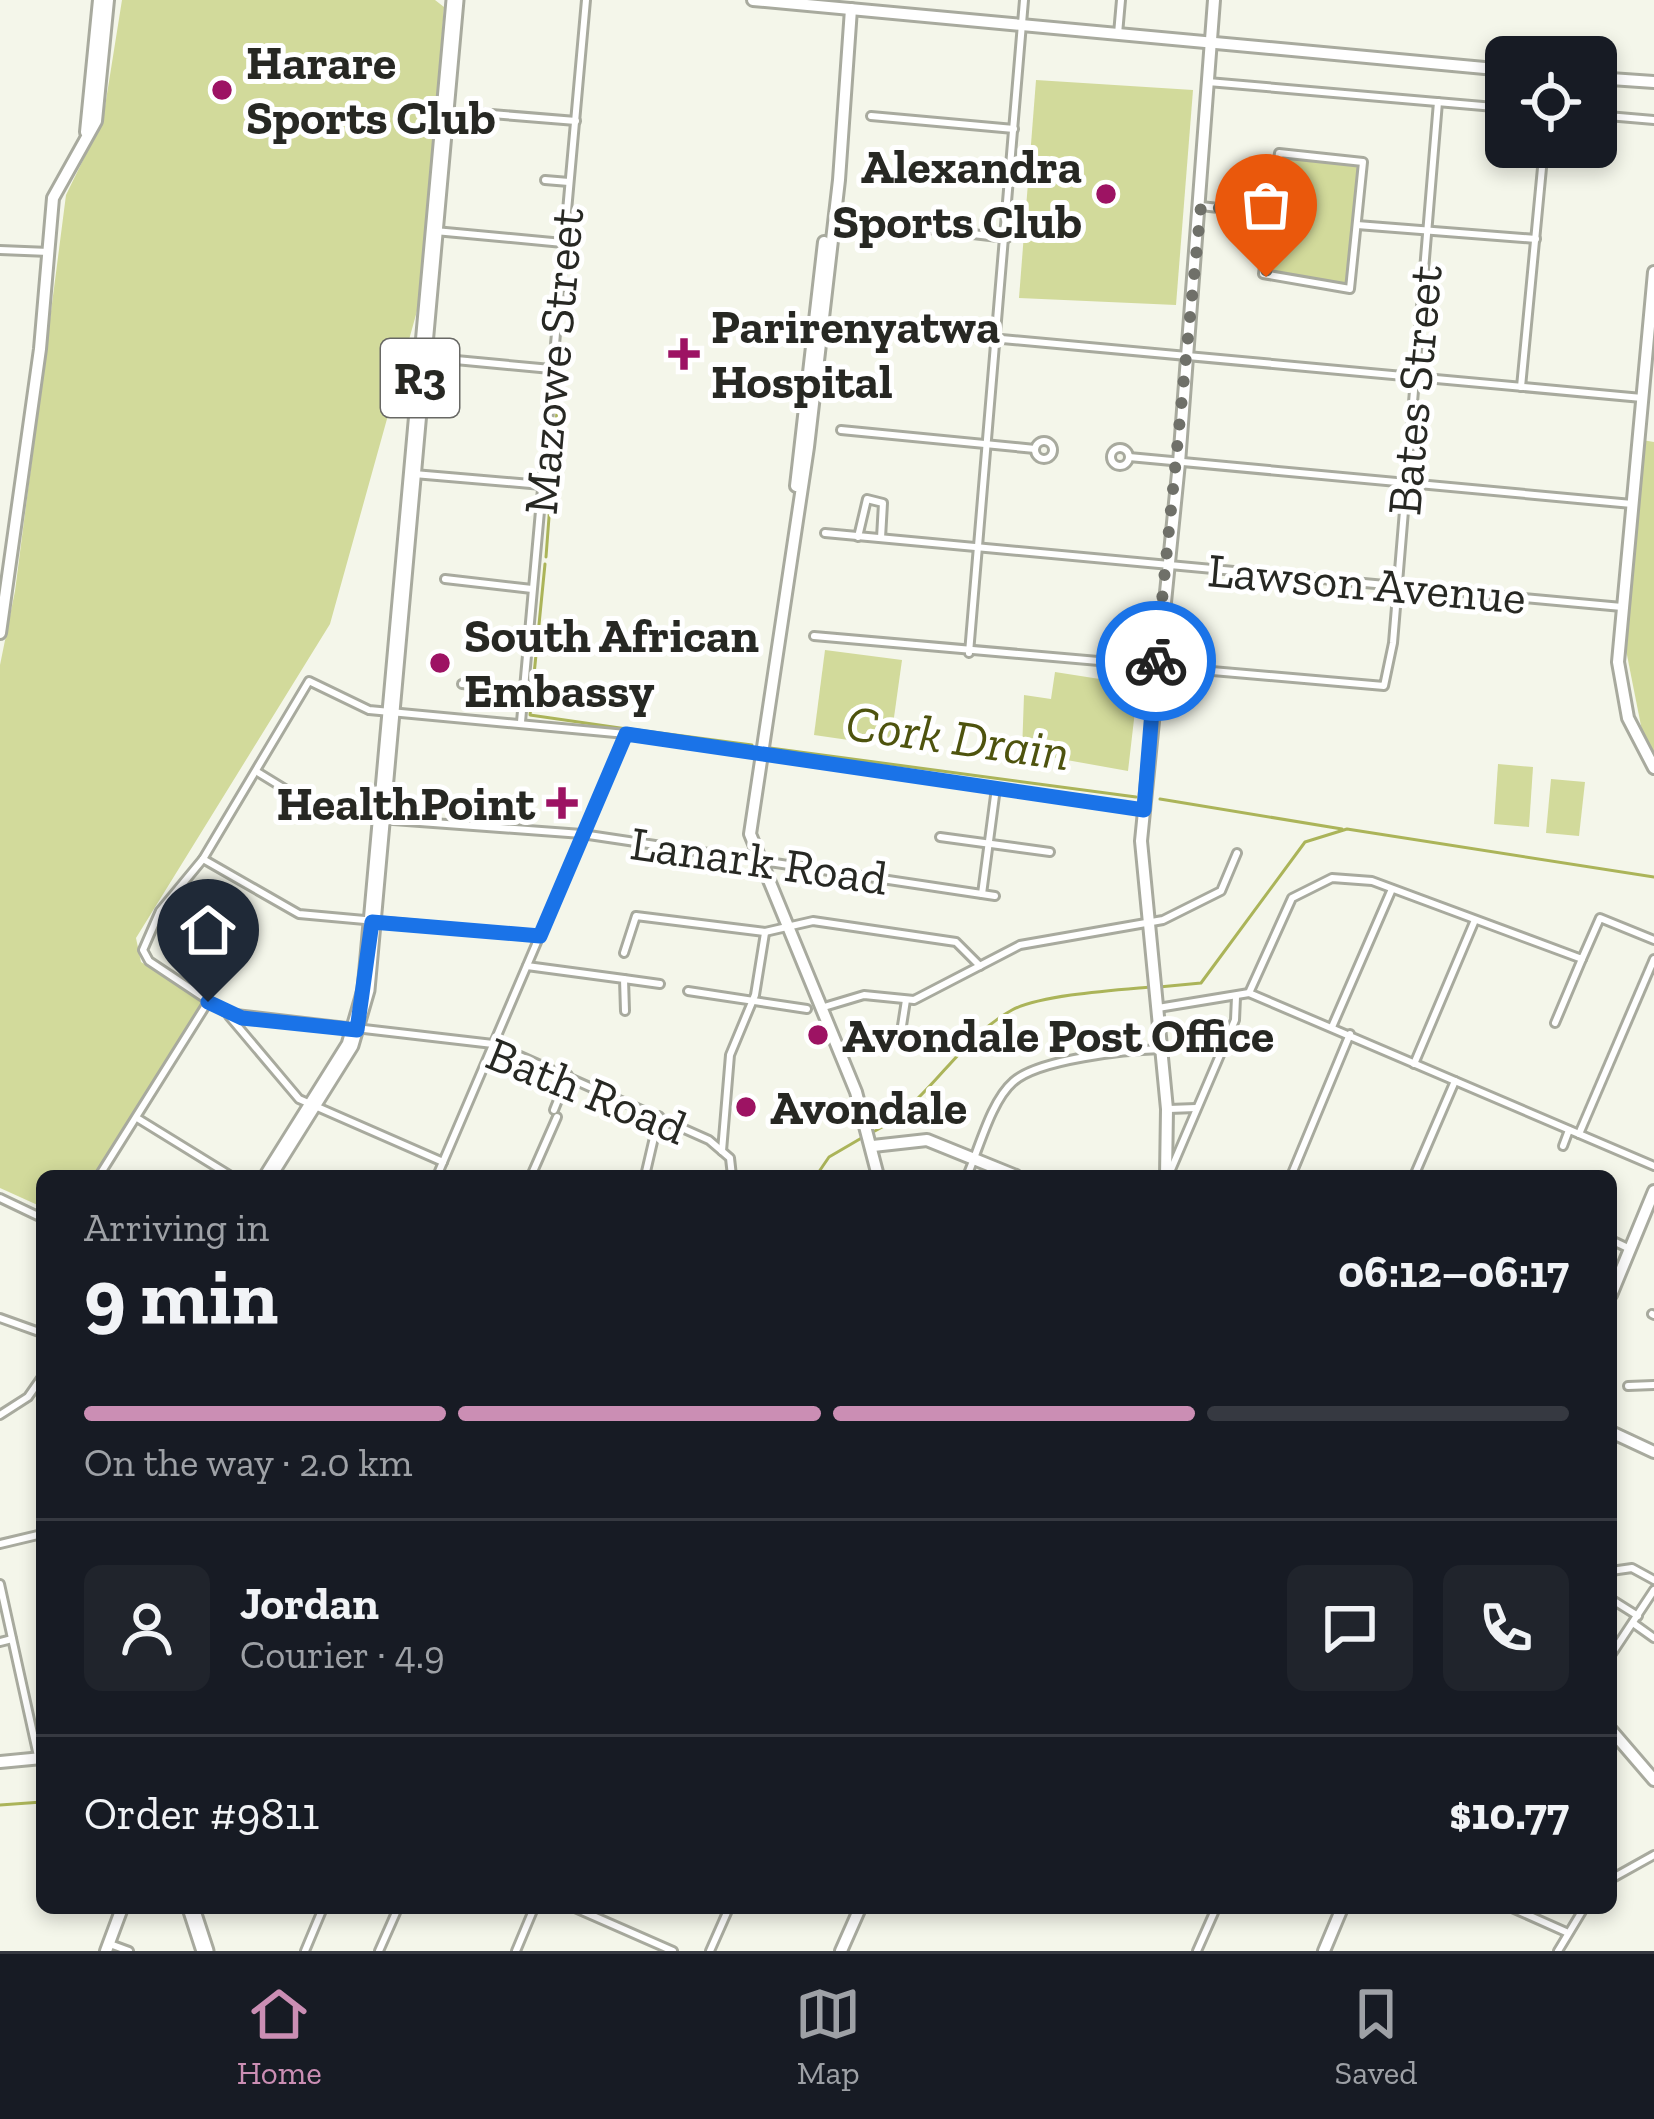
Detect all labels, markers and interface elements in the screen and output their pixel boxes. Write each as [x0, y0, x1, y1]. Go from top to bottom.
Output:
place label: Harare Sports Club [246, 34, 496, 146]
map controls [1485, 36, 1617, 168]
button: locate [1485, 36, 1617, 168]
marker: Harare Sports Club [209, 77, 235, 103]
place label: Alexandra Sports Club [832, 138, 1082, 250]
pin [1215, 154, 1317, 277]
icon: bag [1233, 172, 1299, 238]
marker: Alexandra Sports Club [1093, 181, 1119, 207]
street label: Mazowe Street [512, 205, 595, 517]
street label: Bates Street [1375, 262, 1454, 518]
place label: Parirenyatwa Hospital [711, 298, 1000, 410]
marker: Parirenyatwa Hospital [668, 338, 700, 370]
road number: R3 [381, 339, 459, 417]
street label: Lawson Avenue [1205, 541, 1529, 626]
courier [1096, 601, 1216, 721]
place label: South African Embassy [464, 607, 759, 719]
icon: bike [1123, 628, 1189, 694]
marker: South African Embassy [427, 650, 453, 676]
water label: Cork Drain [842, 692, 1074, 783]
place label: HealthPoint [276, 775, 536, 832]
marker: HealthPoint [546, 787, 578, 819]
street label: Lanark Road [627, 814, 891, 907]
pin [157, 879, 259, 1002]
icon: home [175, 897, 241, 963]
place label: Avondale Post Office [842, 1007, 1274, 1064]
marker: Avondale Post Office [805, 1022, 831, 1048]
street label: Bath Road [479, 1025, 695, 1156]
place label: Avondale [770, 1079, 967, 1136]
marker: Avondale [733, 1094, 759, 1120]
text: Arriving in [84, 1204, 269, 1251]
text: 06:12–06:17 [1338, 1245, 1569, 1299]
text: 9 min [84, 1249, 278, 1343]
text: On the way · 2.0 km [84, 1439, 412, 1486]
button: person [84, 1565, 210, 1691]
button: chat [1287, 1565, 1413, 1691]
button: phone [1443, 1565, 1569, 1691]
text: Jordan [240, 1577, 379, 1631]
text: Courier · 4.9 [240, 1631, 445, 1678]
text: Order #9811 [84, 1787, 319, 1841]
text: $10.77 [1449, 1787, 1569, 1841]
tab: Home [237, 1981, 322, 2092]
tab: Map [795, 1981, 861, 2092]
tab: Saved [1335, 1981, 1417, 2092]

